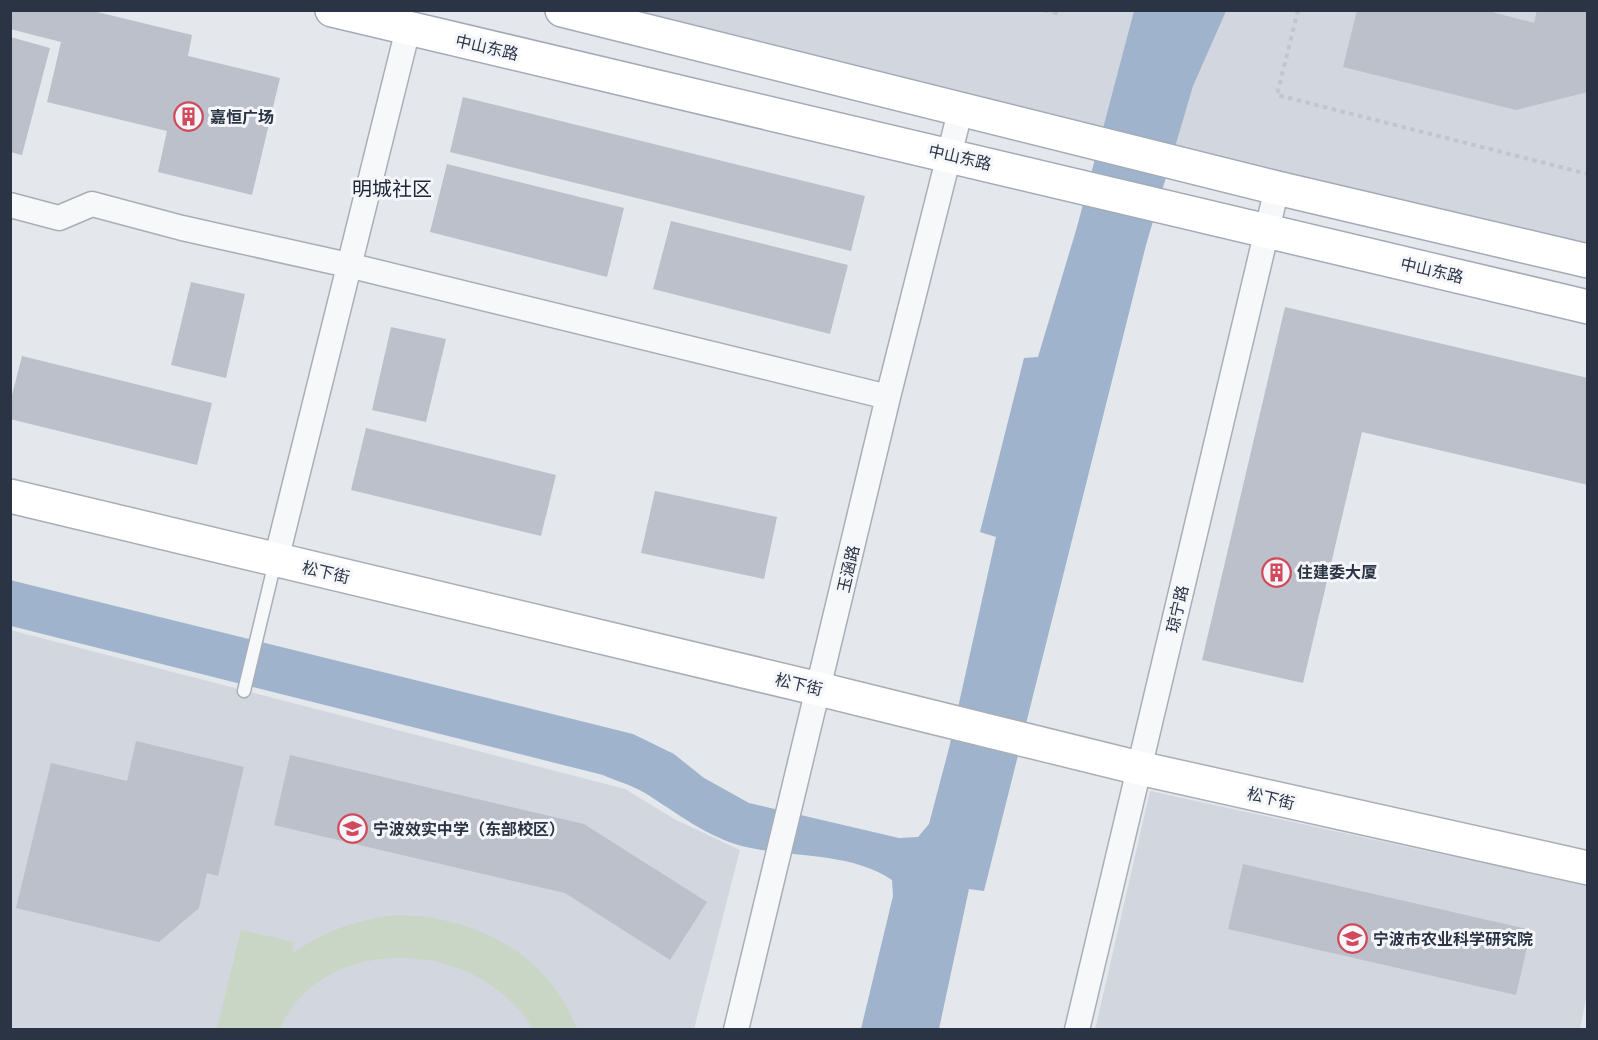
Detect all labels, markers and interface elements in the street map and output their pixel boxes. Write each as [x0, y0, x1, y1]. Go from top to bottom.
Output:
street label: 中山东路 [454, 30, 520, 64]
building icon: 嘉恒广场 [173, 101, 205, 133]
place label: 嘉恒广场 [210, 107, 274, 127]
street label: 中山东路 [927, 140, 993, 174]
district label: 明城社区 [352, 176, 432, 202]
street label: 中山东路 [1399, 253, 1465, 287]
street label: 玉涵路 [833, 543, 863, 595]
building icon: 住建委大厦 [1260, 556, 1292, 588]
street label: 松下街 [300, 557, 352, 587]
place label: 住建委大厦 [1297, 562, 1377, 582]
street label: 琼宁路 [1162, 583, 1192, 635]
street label: 松下街 [773, 669, 825, 699]
street label: 松下街 [1245, 783, 1297, 813]
school or university icon: 宁波效实中学（东部校区） [336, 813, 368, 845]
place label: 宁波效实中学（东部校区） [373, 819, 565, 839]
school or university icon: 宁波市农业科学研究院 [1336, 923, 1368, 955]
place label: 宁波市农业科学研究院 [1373, 929, 1533, 949]

